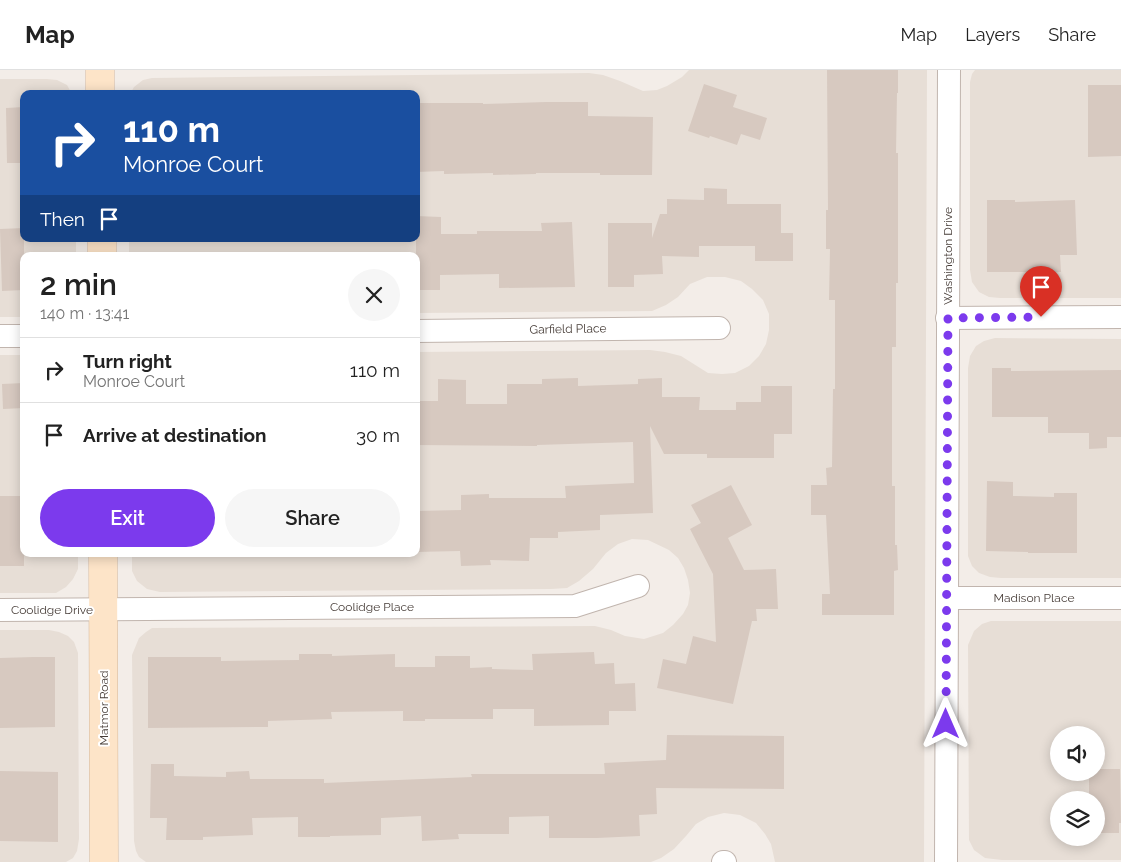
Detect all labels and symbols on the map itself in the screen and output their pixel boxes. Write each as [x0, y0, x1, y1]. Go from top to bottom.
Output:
street label: Washington Drive [941, 207, 955, 305]
pin [1020, 266, 1062, 317]
street label: Garfield Place [529, 321, 607, 337]
street label: Madison Place [994, 591, 1074, 605]
street label: Coolidge Place [330, 600, 414, 614]
street label: Coolidge Drive [11, 603, 93, 617]
street label: Matmor Road [97, 671, 111, 745]
position arrow [919, 697, 971, 749]

